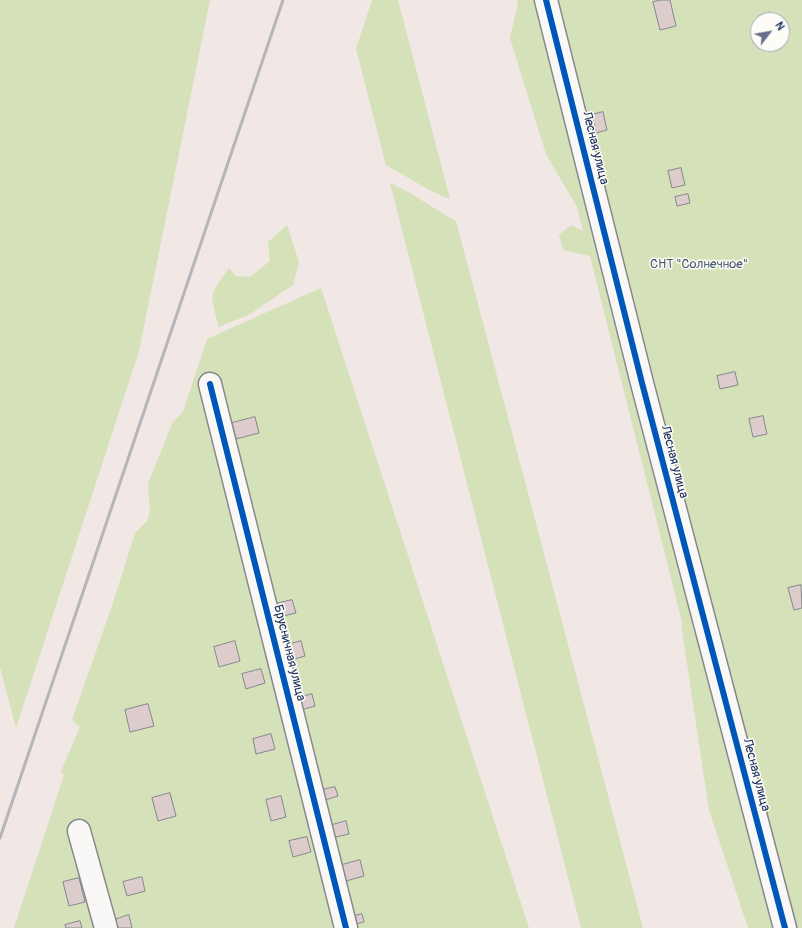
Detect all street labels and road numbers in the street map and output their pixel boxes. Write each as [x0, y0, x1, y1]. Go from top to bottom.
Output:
street label: Лесная улица [578, 110, 612, 186]
street label: Лесная улица [657, 424, 691, 500]
street label: Брусничная улица [269, 603, 309, 703]
street label: Лесная улица [739, 737, 773, 813]

